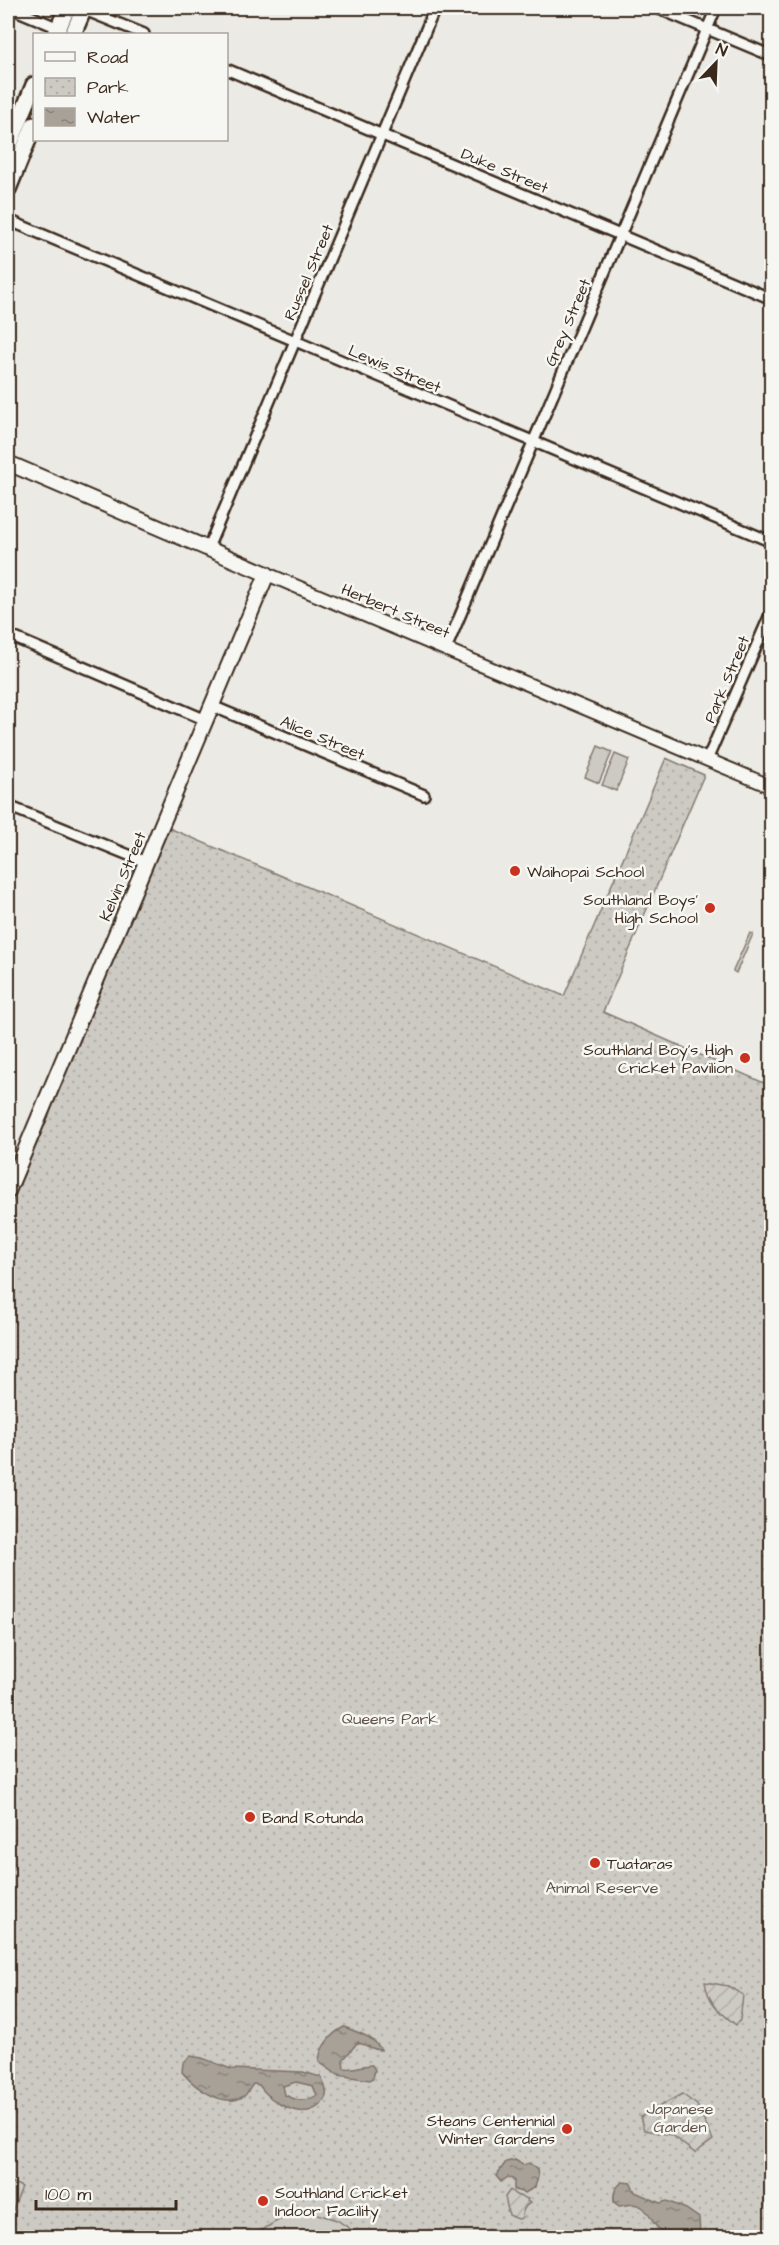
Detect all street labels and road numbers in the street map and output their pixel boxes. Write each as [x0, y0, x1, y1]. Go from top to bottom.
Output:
street label: Duke Street [458, 143, 552, 199]
street label: Russel Street [279, 220, 339, 324]
street label: Grey Street [540, 275, 597, 370]
street label: Lewis Street [345, 339, 445, 399]
street label: Herbert Street [338, 578, 454, 644]
street label: Park Street [699, 632, 755, 726]
street label: Alice Street [277, 710, 369, 766]
street label: Kelvin Street [94, 828, 152, 925]

